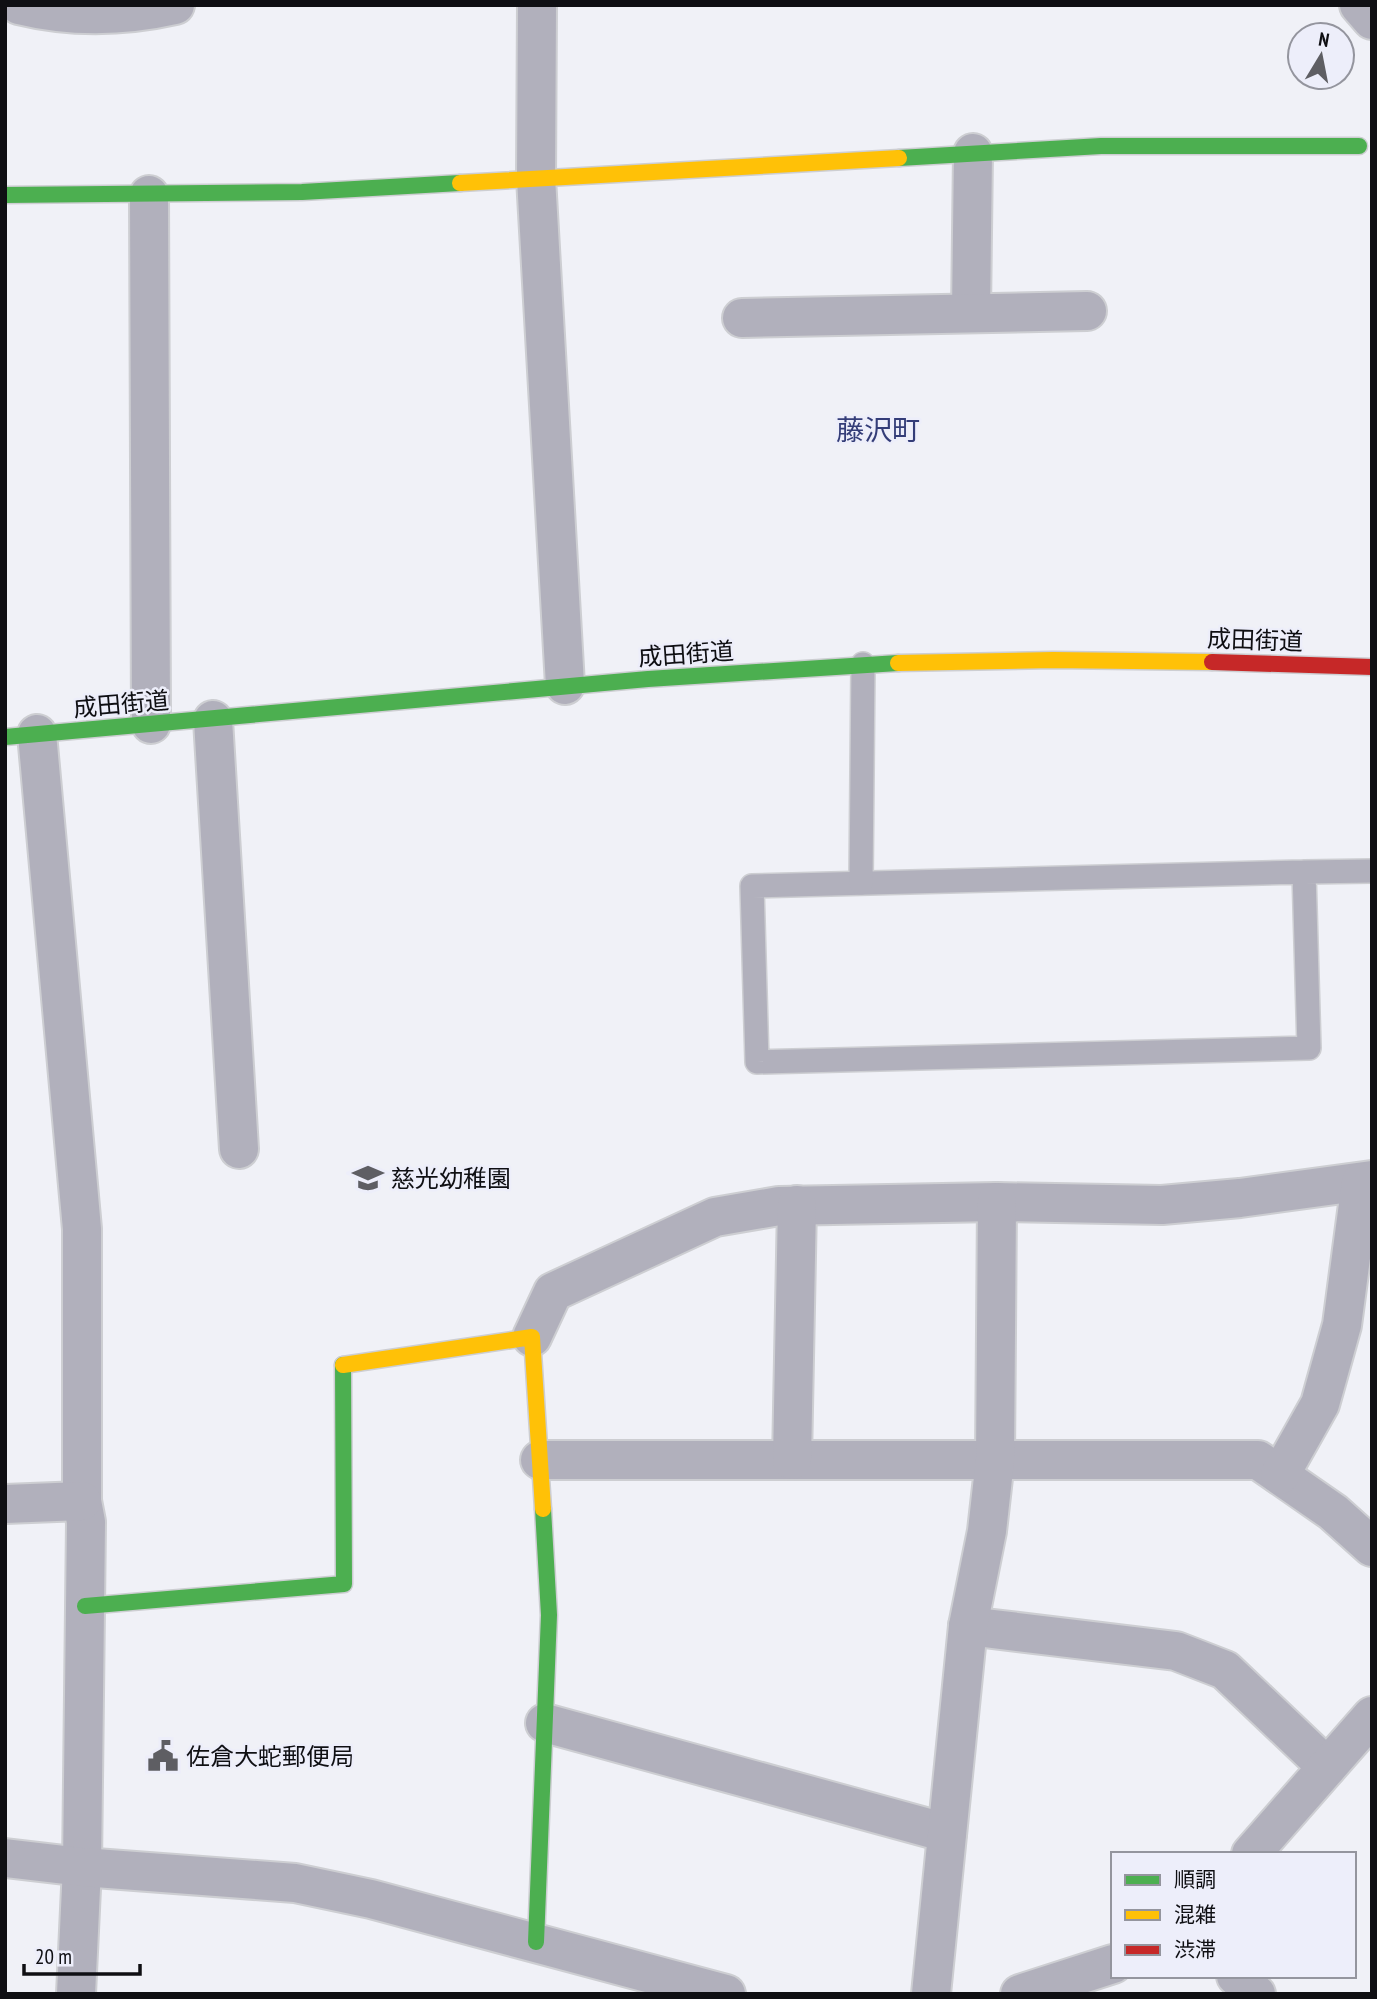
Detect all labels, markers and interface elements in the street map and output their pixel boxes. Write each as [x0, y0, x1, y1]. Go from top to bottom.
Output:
north arrow [1286, 21, 1356, 91]
text: N [1317, 27, 1331, 52]
district label: 藤沢町 [836, 411, 920, 448]
street label: 成田街道 [1206, 623, 1304, 657]
street label: 成田街道 [637, 635, 735, 673]
street label: 成田街道 [72, 684, 170, 724]
school or university icon: 慈光幼稚園 [351, 1161, 385, 1195]
place label: 慈光幼稚園 [391, 1163, 511, 1194]
public building icon: 佐倉大蛇郵便局 [146, 1739, 180, 1773]
place label: 佐倉大蛇郵便局 [186, 1741, 354, 1772]
legend [1111, 1852, 1356, 1978]
text: 順調 [1174, 1866, 1216, 1893]
text: 混雑 [1174, 1901, 1216, 1928]
scale bar [24, 1932, 140, 1976]
text: 渋滞 [1174, 1936, 1216, 1963]
text: 20 m [35, 1943, 72, 1970]

